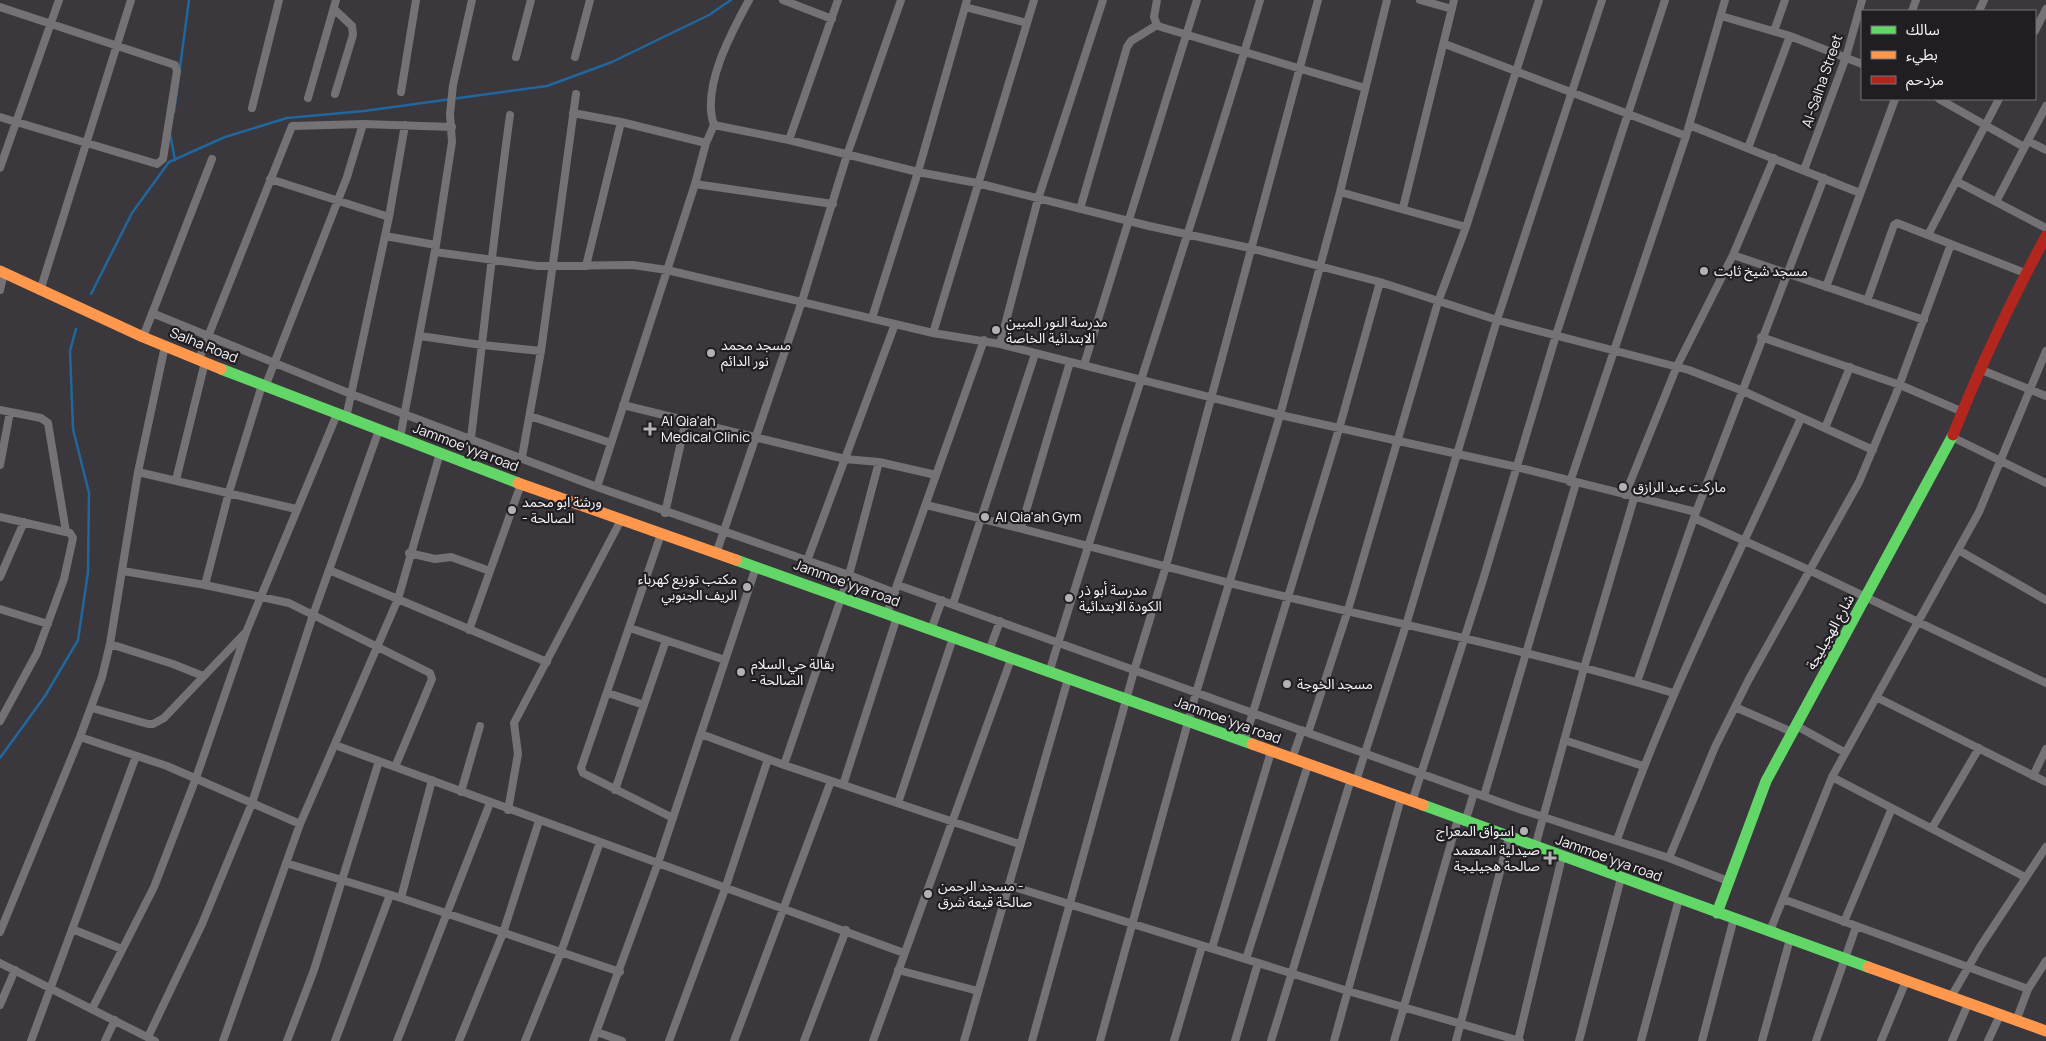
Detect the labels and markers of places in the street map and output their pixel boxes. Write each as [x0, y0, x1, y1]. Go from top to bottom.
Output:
place label: مسجد شيخ ثابت [1714, 261, 1808, 282]
marker: مسجد شيخ ثابت [1698, 265, 1710, 277]
place label: مدرسة النور المبين الابتدائية الخاصة [1006, 312, 1108, 347]
marker: مدرسة النور المبين الابتدائية الخاصة [990, 324, 1002, 336]
place label: مسجد محمد نور الدائم [721, 335, 791, 372]
marker: مسجد محمد نور الدائم [705, 347, 717, 359]
place label: Al Qia'ah Medical Clinic [661, 411, 750, 446]
marker: Al Qia'ah Medical Clinic [643, 422, 657, 436]
place label: ماركت عبد الرازق [1633, 477, 1726, 496]
marker: ماركت عبد الرازق [1617, 481, 1629, 493]
place label: ورشة ابو محمد - الصالحة [522, 492, 602, 527]
marker: ورشة ابو محمد - الصالحة [506, 504, 518, 516]
place label: Al Qia'ah Gym [995, 507, 1082, 526]
marker: Al Qia'ah Gym [979, 511, 991, 523]
place label: مكتب توزيع كهرباء الريف الجنوبي [638, 569, 737, 606]
place label: مدرسة أبو ذر الكودة الابتدائية [1078, 580, 1162, 615]
marker: مكتب توزيع كهرباء الريف الجنوبي [741, 581, 753, 593]
marker: مدرسة أبو ذر الكودة الابتدائية [1063, 592, 1075, 604]
place label: بقالة حي السلام - الصالحة [751, 654, 835, 689]
marker: بقالة حي السلام - الصالحة [735, 666, 747, 678]
place label: مسجد الخوجة [1297, 674, 1373, 693]
marker: مسجد الخوجة [1281, 678, 1293, 690]
place label: اسواق المعراج [1436, 821, 1514, 842]
marker: اسواق المعراج [1518, 825, 1530, 837]
place label: صيدلية المعتمد صالحة هجيليجة [1453, 840, 1540, 875]
marker: صيدلية المعتمد صالحة هجيليجة [1544, 852, 1556, 864]
place label: مسجد الرحمن - صالحة قيعة شرق [938, 876, 1033, 911]
marker: مسجد الرحمن - صالحة قيعة شرق [922, 888, 934, 900]

